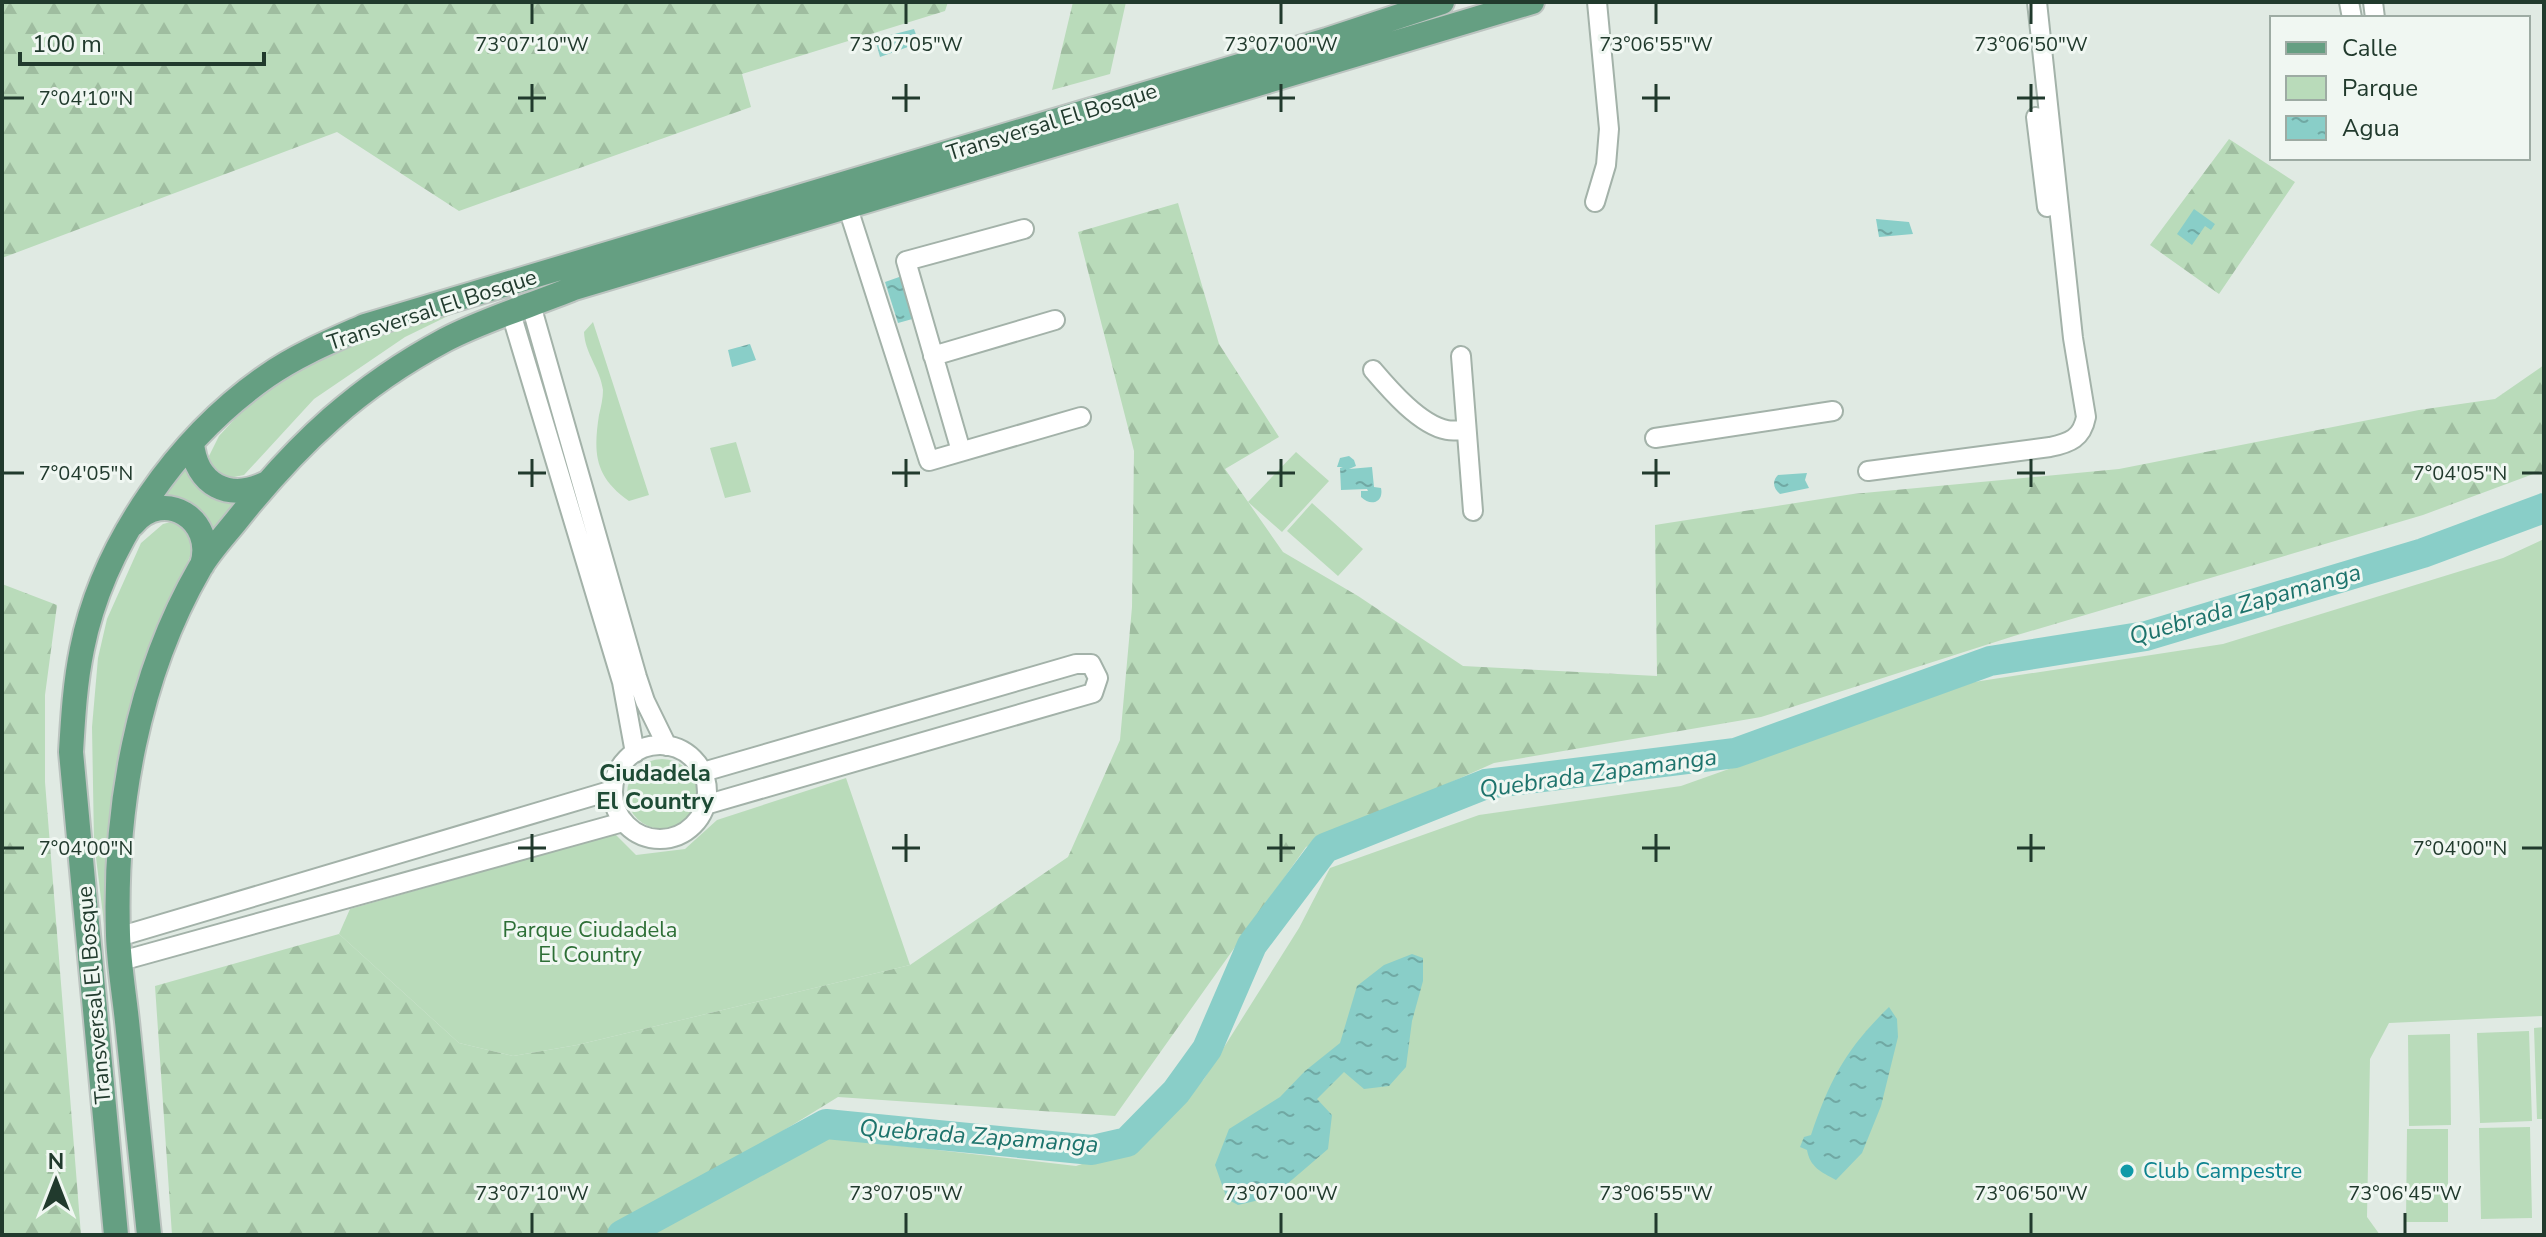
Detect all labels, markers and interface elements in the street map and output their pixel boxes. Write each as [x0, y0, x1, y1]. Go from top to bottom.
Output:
scale bar [20, 16, 264, 66]
legend [2270, 16, 2530, 160]
text: 100 m [32, 28, 102, 60]
text: 73°07'10"W [475, 31, 589, 58]
text: 73°07'05"W [849, 31, 963, 58]
text: 73°07'00"W [1224, 31, 1338, 58]
text: 73°06'55"W [1599, 31, 1713, 58]
text: 73°06'50"W [1974, 31, 2088, 58]
text: Calle [2342, 32, 2397, 64]
text: Parque [2342, 72, 2418, 104]
street label: Transversal El Bosque [943, 76, 1161, 168]
text: 7°04'10"N [39, 85, 133, 112]
text: Agua [2342, 112, 2400, 144]
street label: Transversal El Bosque [323, 262, 541, 358]
text: 7°04'05"N [39, 460, 133, 487]
text: 7°04'05"N [2413, 460, 2507, 487]
water label: Quebrada Zapamanga [2125, 556, 2365, 652]
water label: Quebrada Zapamanga [1477, 740, 1719, 806]
district label: Ciudadela El Country [596, 757, 714, 817]
text: 7°04'00"N [39, 835, 133, 862]
text: 7°04'00"N [2413, 835, 2507, 862]
street label: Transversal El Bosque [70, 885, 118, 1105]
park label: Parque Ciudadela El Country [503, 915, 677, 970]
water label: Quebrada Zapamanga [858, 1112, 1100, 1160]
north arrow [16, 1141, 96, 1221]
text: N [48, 1147, 64, 1177]
place label: Club Campestre [2143, 1156, 2302, 1186]
marker: Club Campestre [2118, 1162, 2136, 1180]
text: 73°07'10"W [475, 1180, 589, 1207]
text: 73°07'05"W [849, 1180, 963, 1207]
text: 73°07'00"W [1224, 1180, 1338, 1207]
text: 73°06'55"W [1599, 1180, 1713, 1207]
text: 73°06'50"W [1974, 1180, 2088, 1207]
text: 73°06'45"W [2348, 1180, 2462, 1207]

